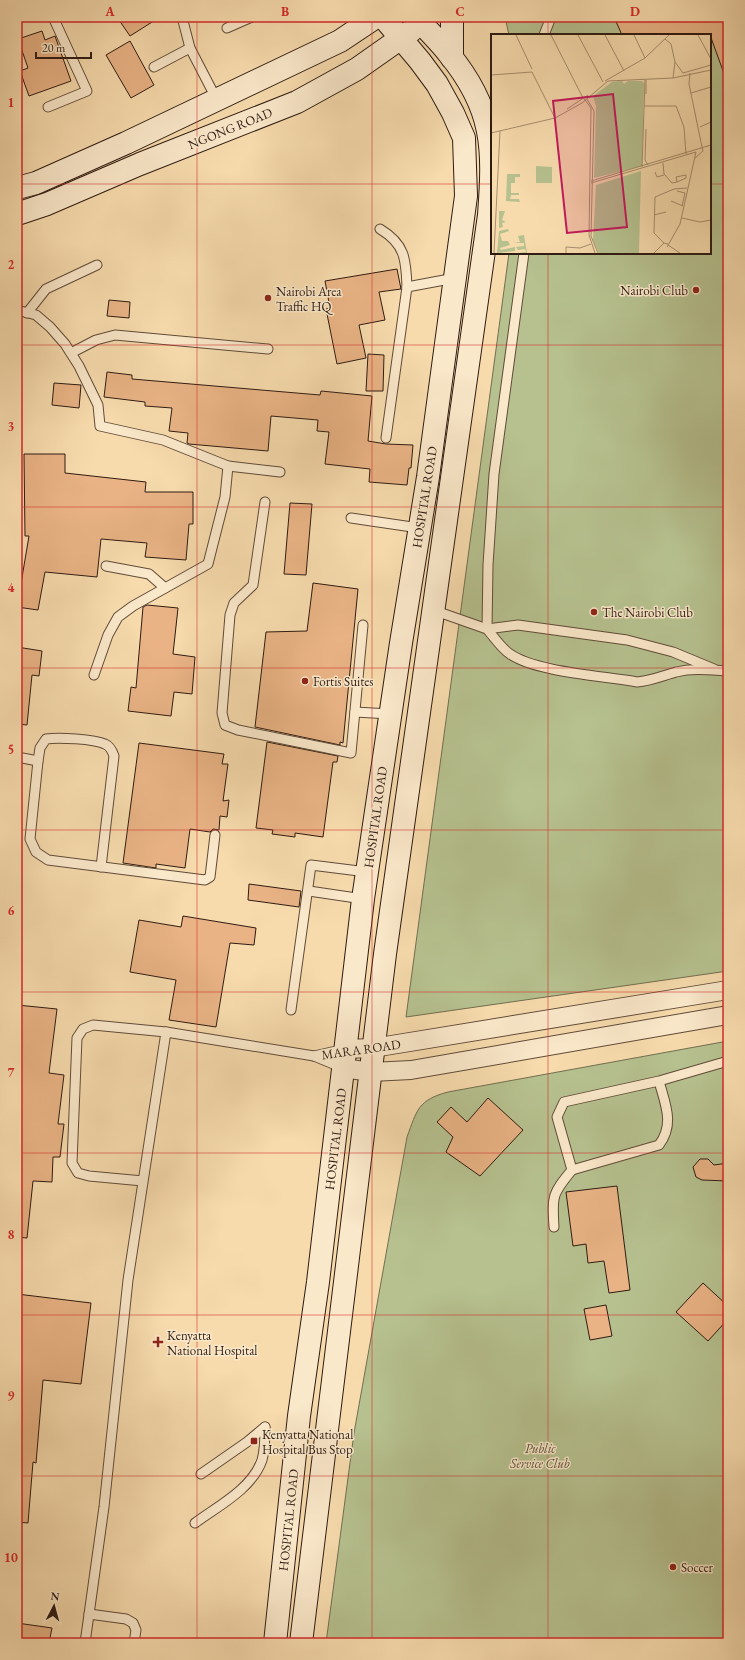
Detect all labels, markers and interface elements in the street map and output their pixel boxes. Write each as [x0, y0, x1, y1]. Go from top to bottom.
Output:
text: A [104, 3, 115, 20]
text: B [281, 3, 289, 20]
text: C [455, 3, 465, 20]
text: D [630, 3, 640, 20]
scale bar [36, 34, 91, 60]
inset map [491, 34, 711, 254]
text: 20 m [42, 40, 66, 56]
text: 1 [8, 94, 15, 111]
street label: NGONG ROAD [185, 104, 275, 153]
text: 2 [8, 256, 15, 273]
place label: Nairobi Club [620, 282, 688, 299]
place label: Nairobi Area Traffic HQ [276, 283, 342, 315]
marker: Nairobi Club [691, 285, 701, 295]
marker: Nairobi Area Traffic HQ [263, 293, 273, 303]
text: 3 [8, 418, 15, 435]
street label: HOSPITAL ROAD [408, 445, 441, 549]
text: 4 [8, 579, 15, 596]
place label: The Nairobi Club [602, 604, 693, 621]
marker: The Nairobi Club [589, 607, 599, 617]
place label: Fortis Suites [313, 673, 374, 690]
marker: Fortis Suites [300, 676, 310, 686]
text: 5 [8, 741, 14, 758]
street label: HOSPITAL ROAD [360, 765, 391, 869]
text: 6 [8, 902, 15, 919]
street label: MARA ROAD [320, 1036, 402, 1063]
text: 7 [8, 1064, 15, 1081]
street label: HOSPITAL ROAD [321, 1087, 350, 1191]
text: 8 [8, 1226, 15, 1243]
place label: Kenyatta National Hospital [167, 1327, 257, 1359]
marker: Kenyatta National Hospital [152, 1336, 164, 1348]
text: 9 [8, 1387, 15, 1404]
place label: Kenyatta National Hospital Bus Stop [262, 1426, 353, 1458]
marker: Kenyatta National Hospital Bus Stop [249, 1436, 259, 1446]
park label: Public Service Club [509, 1440, 570, 1472]
street label: HOSPITAL ROAD [275, 1468, 302, 1572]
text: 10 [4, 1549, 18, 1566]
place label: Soccer [681, 1559, 714, 1576]
marker: Soccer [668, 1562, 678, 1572]
north arrow [34, 1586, 74, 1626]
text: N [50, 1589, 60, 1603]

